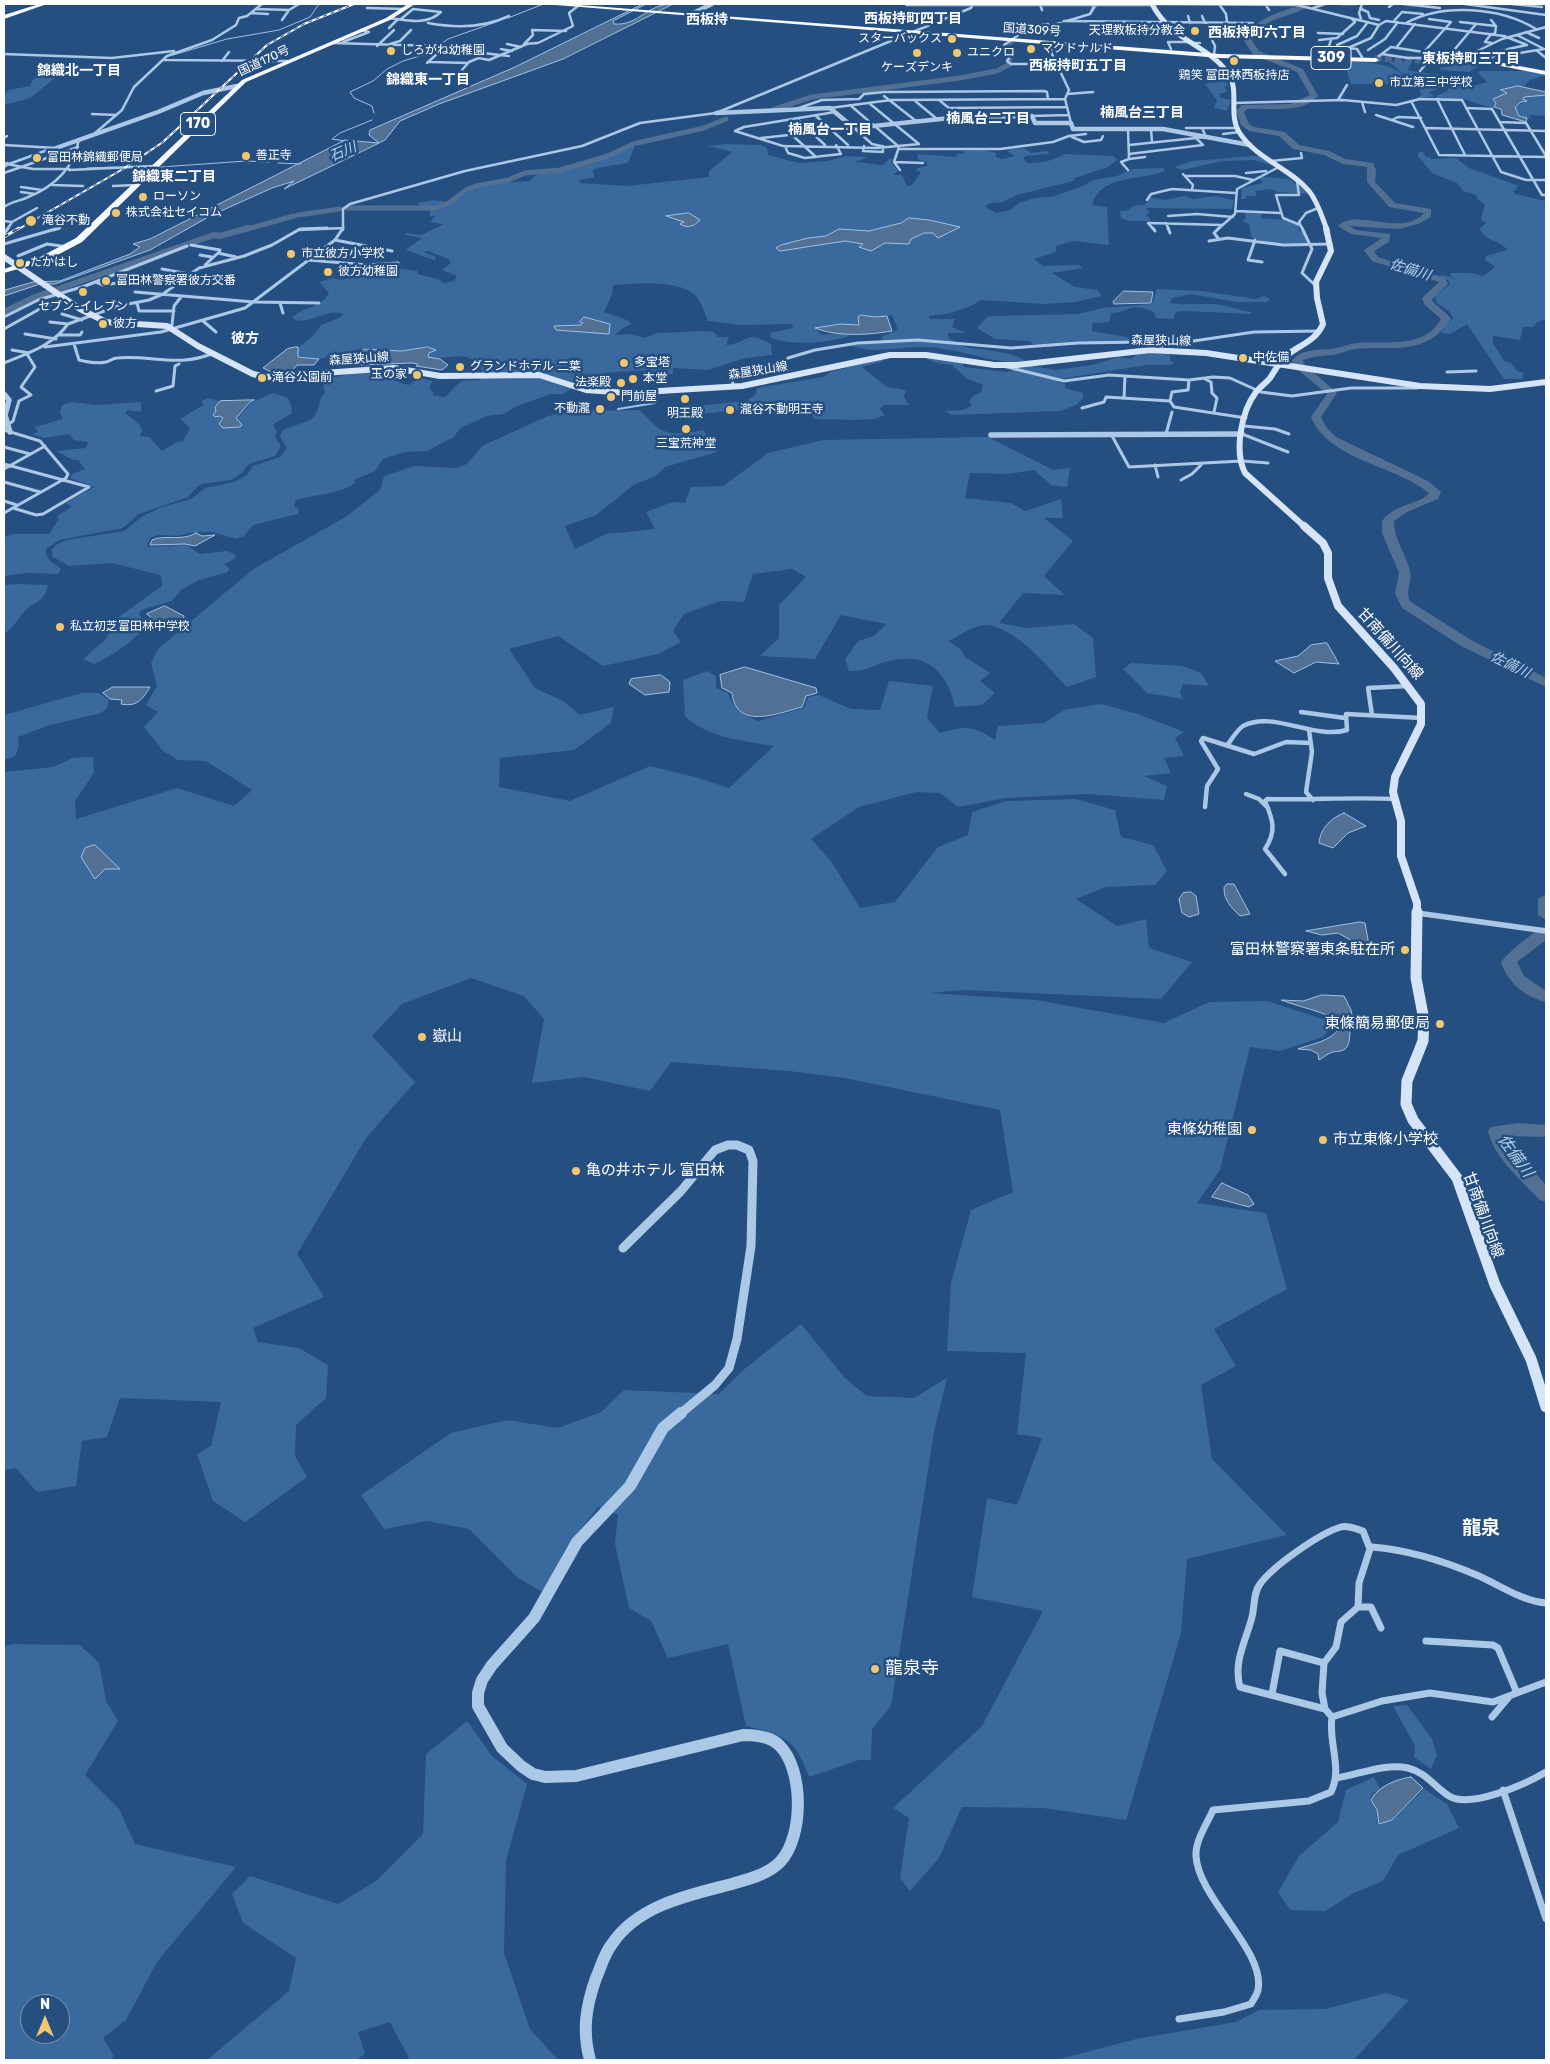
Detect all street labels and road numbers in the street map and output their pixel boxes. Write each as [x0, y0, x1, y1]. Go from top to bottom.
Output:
street label: 国道309号 [1003, 21, 1061, 39]
street label: 国道170号 [236, 43, 292, 79]
road number: 309 [1311, 46, 1351, 70]
road number: 170 [180, 112, 216, 136]
street label: 森屋狭山線 [1131, 333, 1191, 349]
street label: 森屋狭山線 [329, 350, 389, 368]
street label: 森屋狭山線 [727, 359, 789, 383]
street label: 甘南備川向線 [1353, 605, 1427, 683]
street label: 甘南備川向線 [1459, 1170, 1507, 1260]

